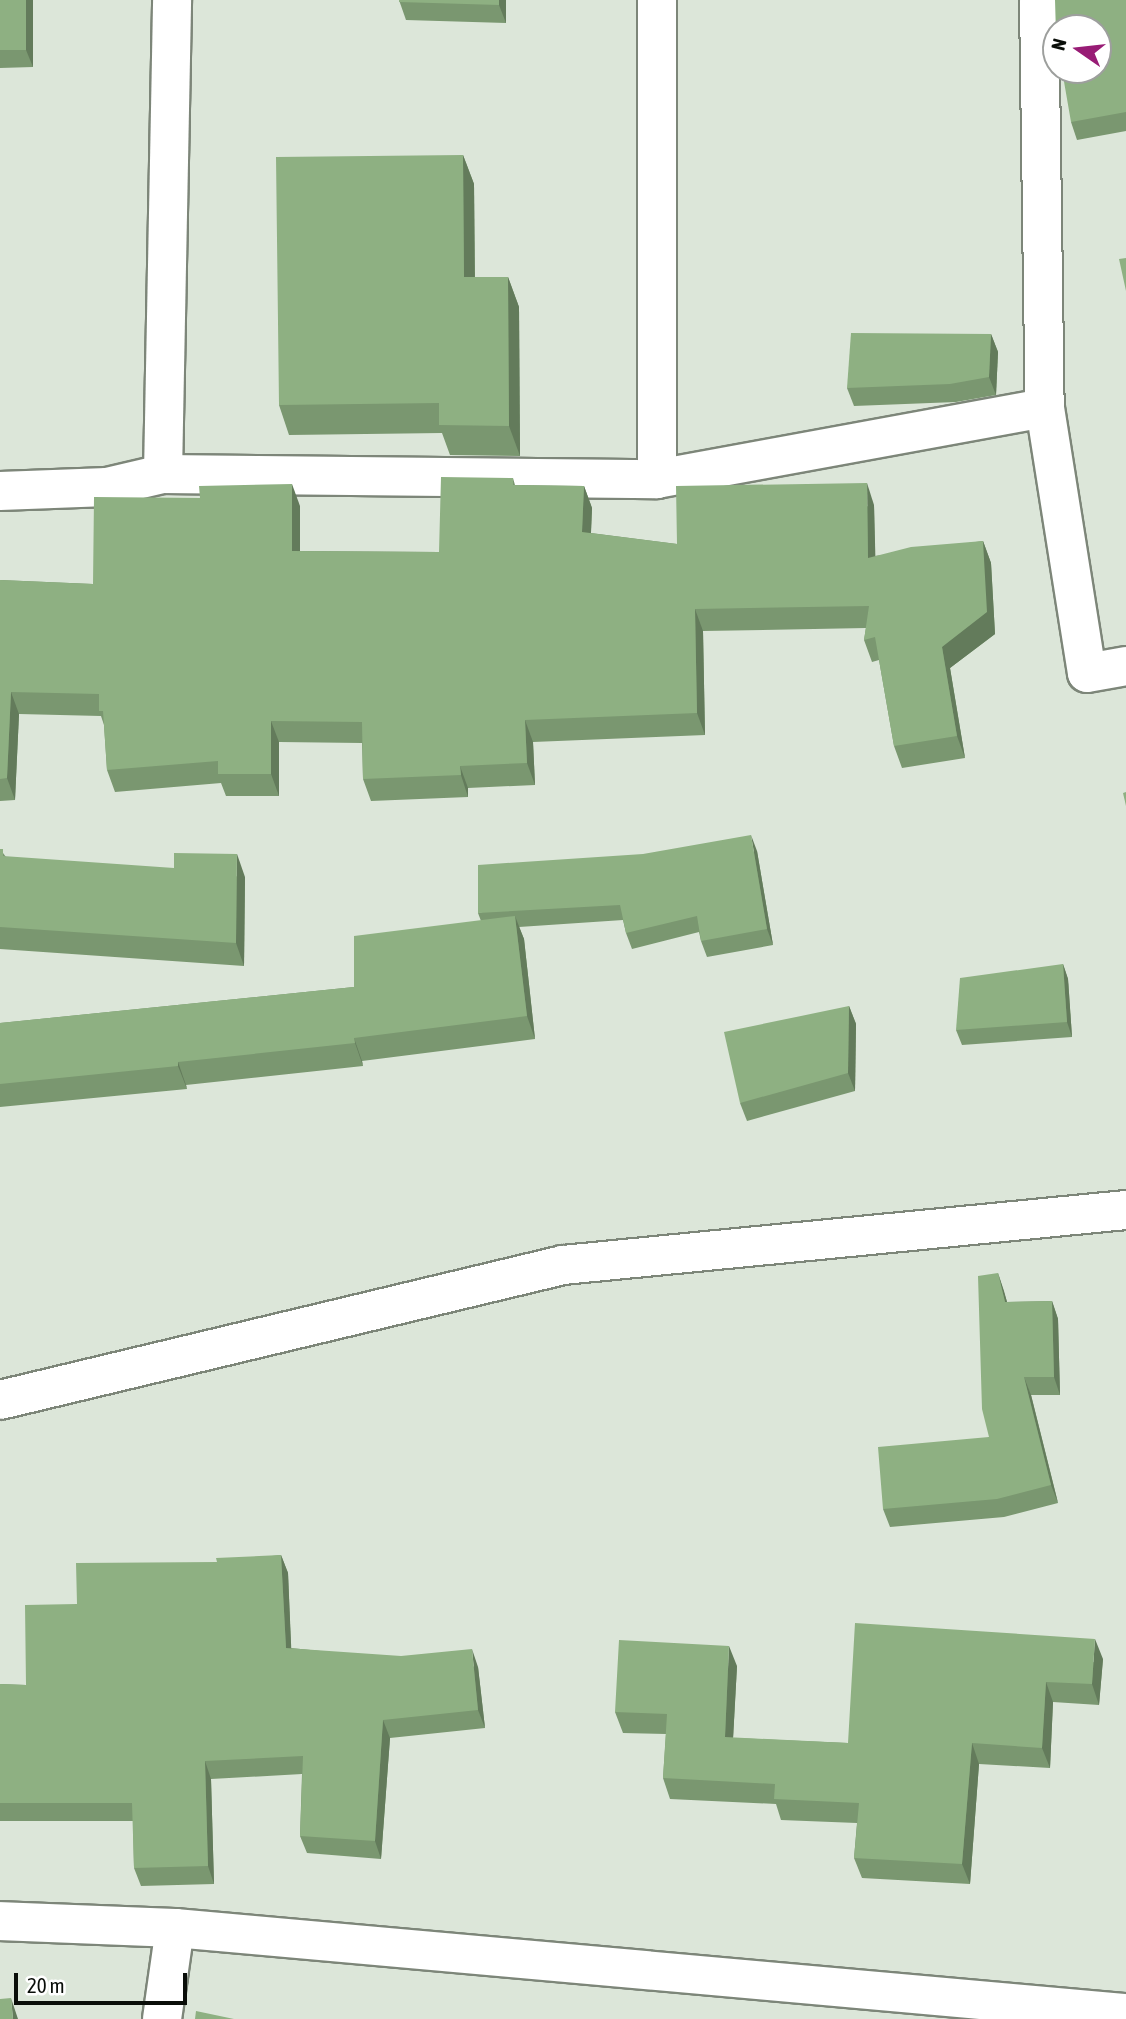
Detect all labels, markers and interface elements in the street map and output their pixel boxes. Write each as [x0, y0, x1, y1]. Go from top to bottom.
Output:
north arrow [1042, 14, 1112, 84]
text: N [1047, 36, 1071, 53]
scale bar [18, 1960, 191, 2004]
text: 20 m [27, 1973, 65, 1997]

